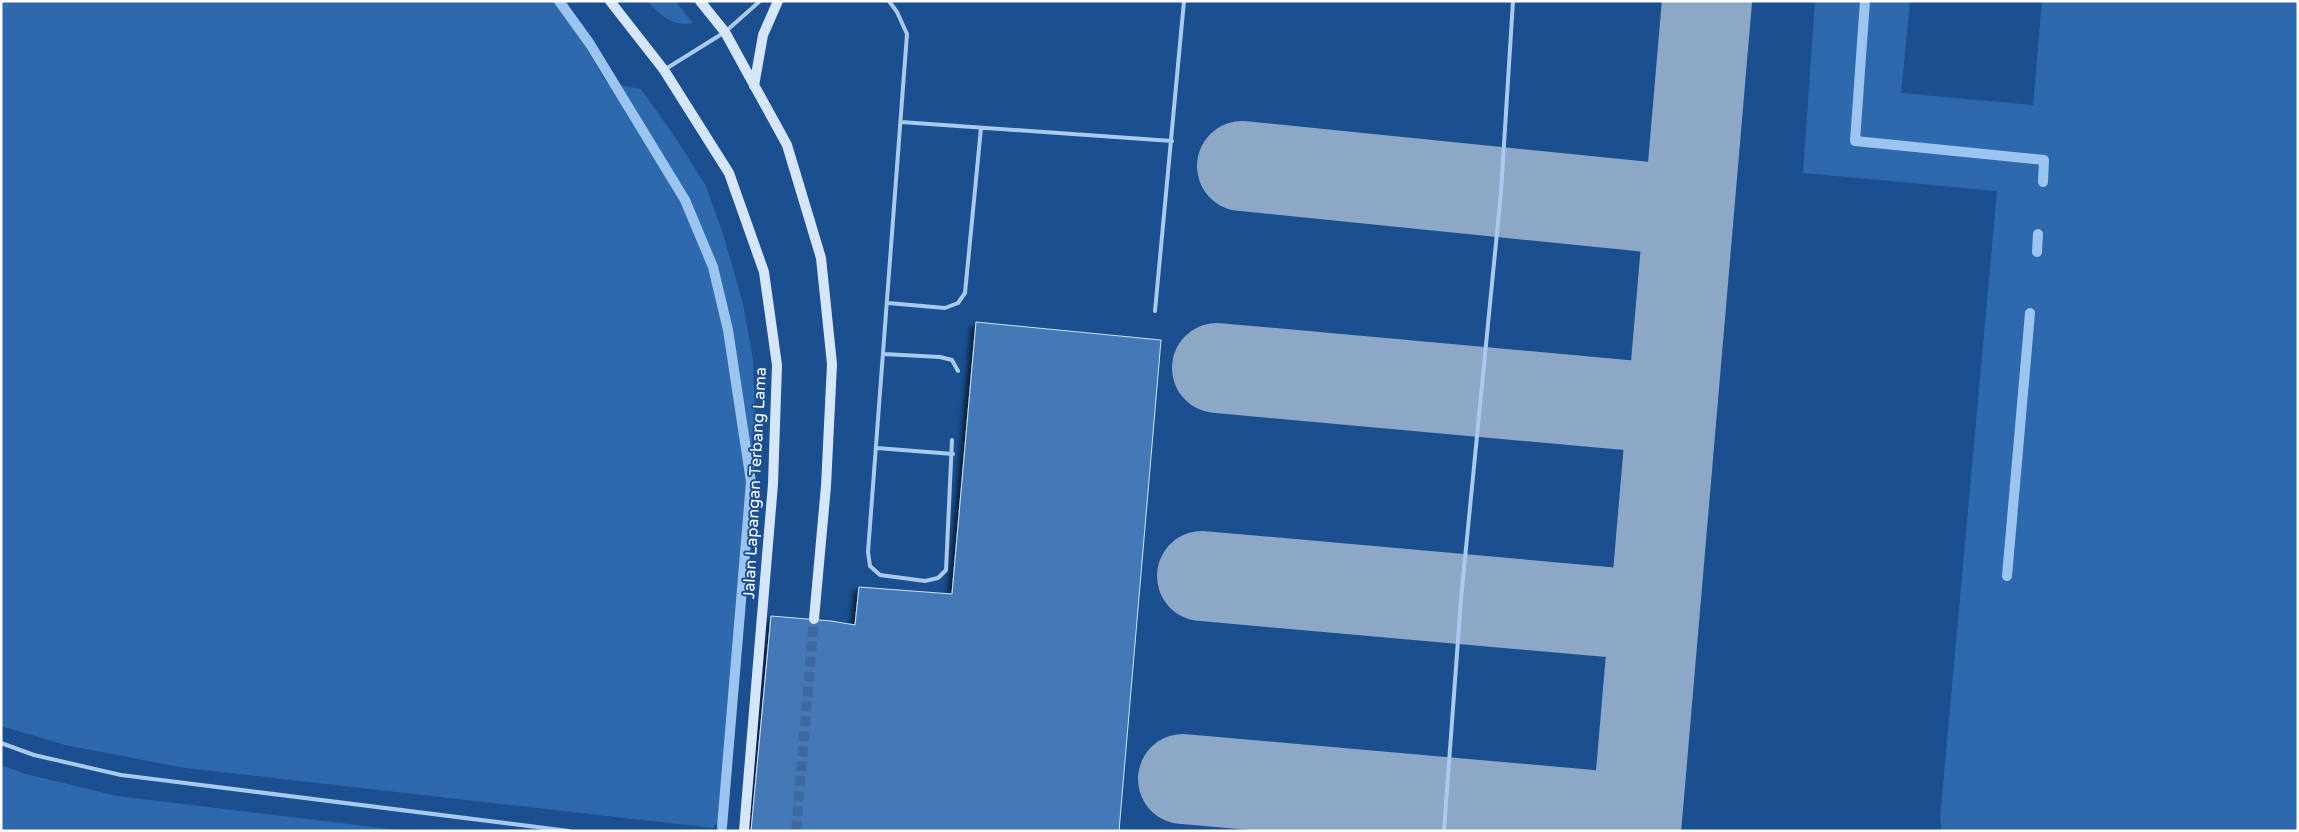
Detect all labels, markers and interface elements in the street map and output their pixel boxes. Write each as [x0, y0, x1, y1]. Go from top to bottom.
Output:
street label: Jalan Lapangan Terbang Lama [739, 367, 771, 599]

